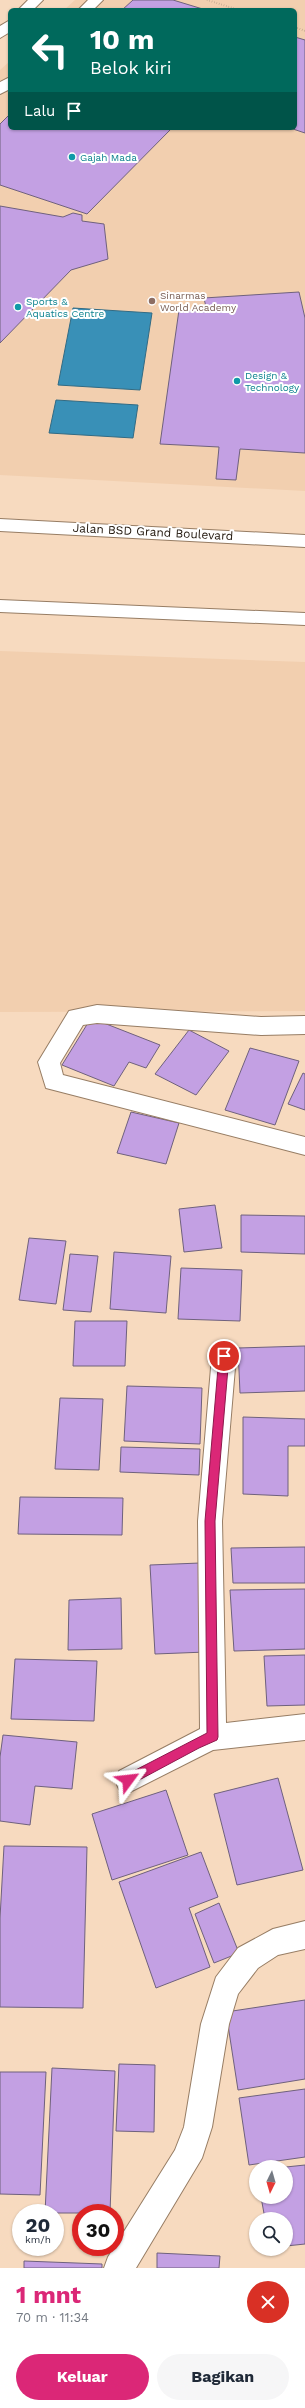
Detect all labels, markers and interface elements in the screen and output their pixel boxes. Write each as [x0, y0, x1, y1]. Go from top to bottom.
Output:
text: 10 m [90, 23, 154, 56]
icon: left [24, 24, 76, 76]
text: Belok kiri [90, 57, 172, 78]
icon: arrive [63, 100, 85, 122]
text: Lalu [24, 102, 55, 120]
marker: Gajah Mada [67, 152, 77, 162]
place label: Gajah Mada [80, 152, 137, 163]
place label: Sinarmas World Academy [160, 290, 237, 313]
place label: Sports & Aquatics Centre [26, 296, 104, 319]
marker: Sinarmas World Academy [147, 296, 157, 306]
marker: Sports & Aquatics Centre [13, 302, 23, 312]
place label: Design & Technology [245, 370, 300, 393]
marker: Design & Technology [232, 376, 242, 386]
street label: Jalan BSD Grand Boulevard [72, 521, 234, 543]
pin [207, 1339, 241, 1373]
icon: arrive [213, 1345, 235, 1367]
position arrow [107, 1759, 149, 1801]
north arrow [249, 2160, 293, 2204]
map controls [249, 2160, 293, 2256]
speed limit sign: 30 [72, 2204, 124, 2256]
button: search [249, 2212, 293, 2256]
text: 20 [26, 2213, 50, 2237]
text: km/h [25, 2234, 51, 2245]
text: 1 mnt [16, 2281, 81, 2309]
button: close [247, 2281, 289, 2323]
text: 70 m · 11:34 [16, 2310, 89, 2325]
button: Keluar [16, 2354, 149, 2400]
button: Bagikan [157, 2354, 289, 2400]

